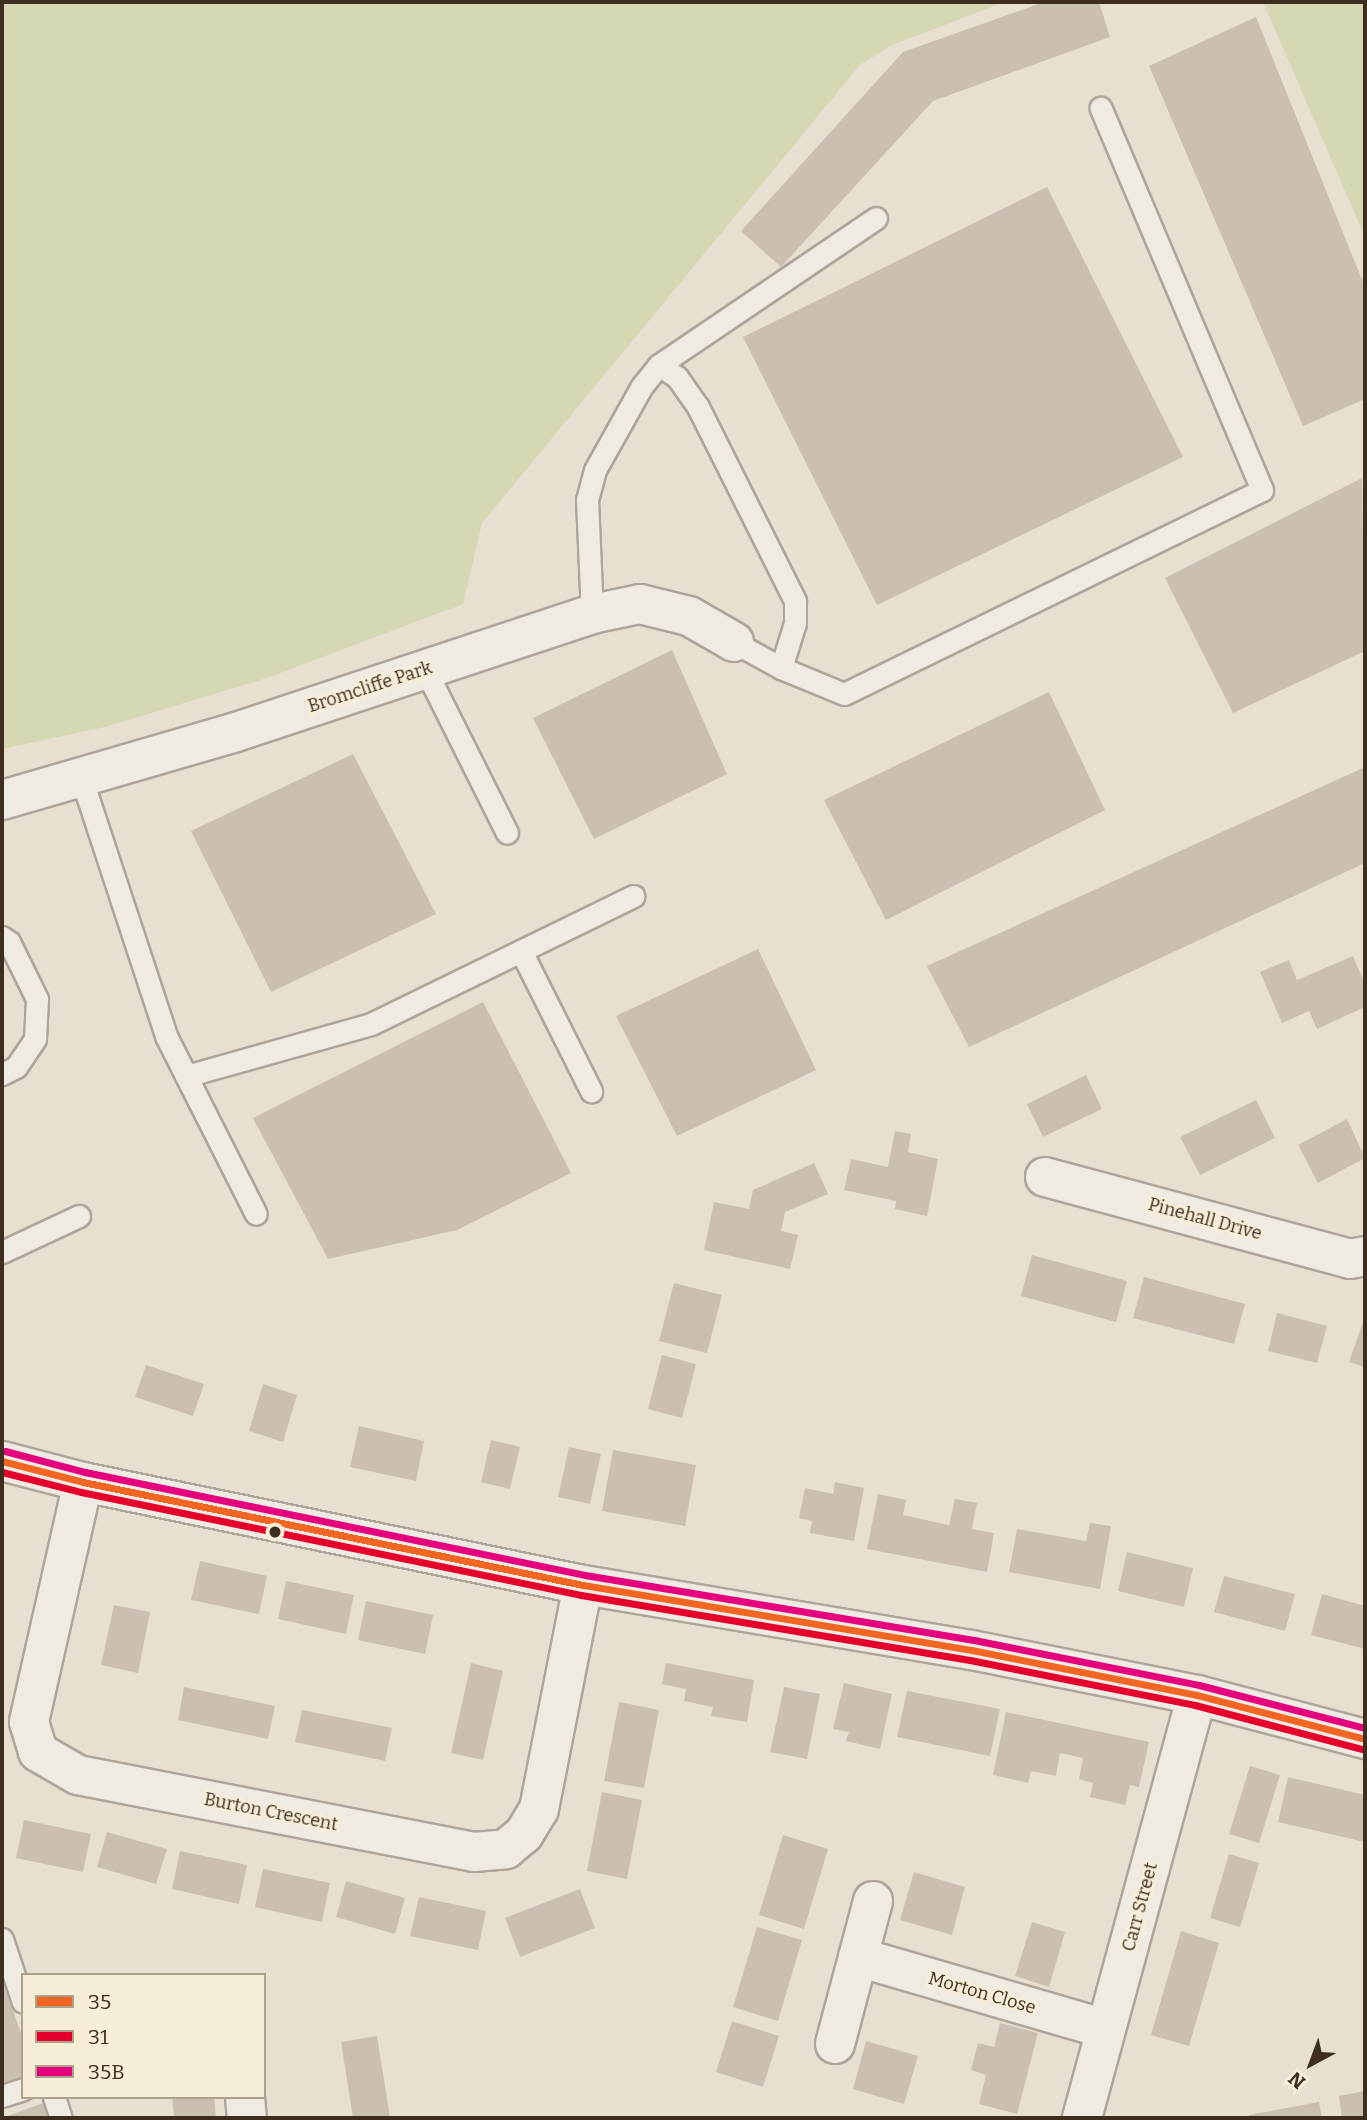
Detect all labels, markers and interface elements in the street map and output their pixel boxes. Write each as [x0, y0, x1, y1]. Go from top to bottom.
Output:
street label: Bromcliffe Park [305, 657, 435, 717]
street label: Pinehall Drive [1146, 1193, 1264, 1245]
unlabelled marker [268, 1525, 282, 1539]
street label: Burton Crescent [202, 1788, 340, 1836]
street label: Carr Street [1118, 1860, 1162, 1954]
street label: Morton Close [926, 1967, 1038, 2019]
legend [21, 1973, 266, 2099]
text: 35 [88, 1989, 111, 2015]
text: 31 [88, 2024, 109, 2050]
north arrow [1276, 2029, 1346, 2099]
text: 35B [88, 2059, 125, 2085]
text: N [1284, 2067, 1310, 2094]

